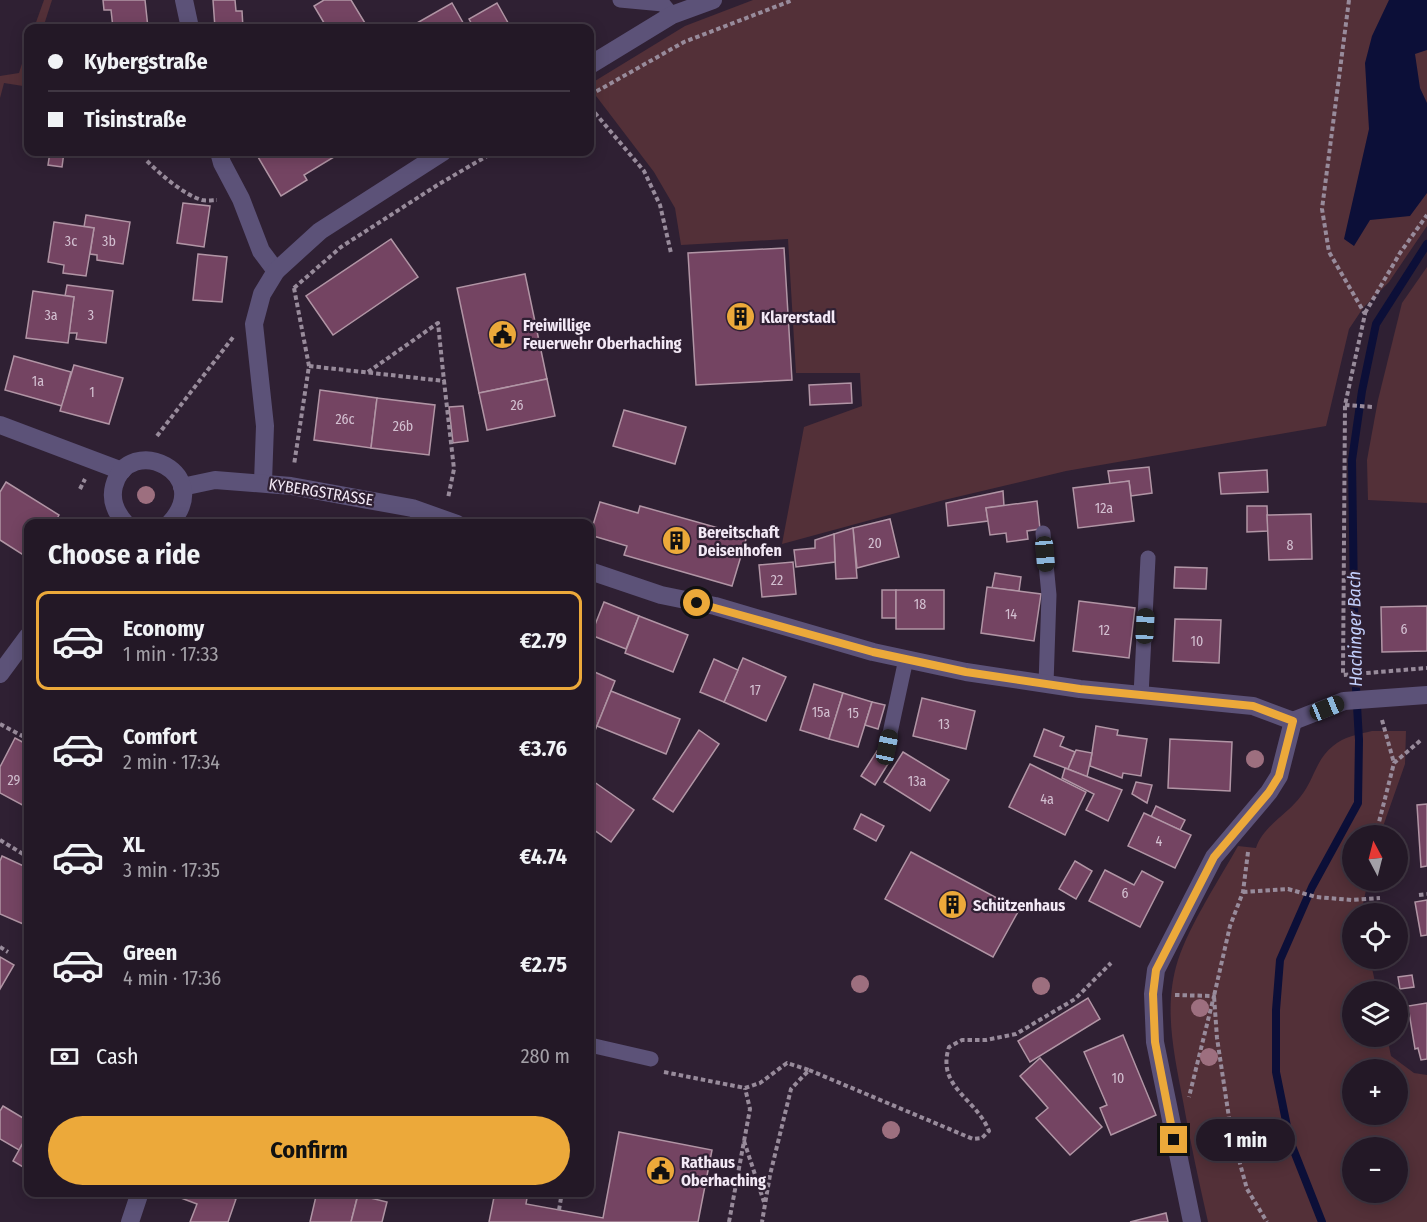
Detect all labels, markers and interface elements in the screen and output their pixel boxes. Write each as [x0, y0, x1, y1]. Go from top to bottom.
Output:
text: Kybergstraße [84, 48, 208, 75]
text: Tisinstraße [84, 106, 186, 133]
house number: 3c [65, 233, 77, 250]
house number: 3b [102, 233, 116, 250]
building icon: Klarerstadl [724, 301, 756, 333]
house number: 3a [44, 307, 58, 324]
house number: 3 [88, 307, 94, 324]
place label: Klarerstadl [761, 308, 836, 327]
place label: Freiwillige Feuerwehr Oberhaching [523, 316, 682, 353]
public building icon: Freiwillige Feuerwehr Oberhaching [486, 318, 518, 350]
house number: 1a [32, 373, 44, 390]
house number: 1 [89, 384, 95, 401]
house number: 26 [510, 397, 524, 414]
house number: 26c [335, 411, 355, 428]
house number: 26b [393, 418, 413, 435]
street label: KYBERGSTRASSE [267, 474, 375, 510]
house number: 12a [1095, 500, 1113, 517]
place label: Bereitschaft Deisenhofen [698, 523, 782, 560]
building icon: Bereitschaft Deisenhofen [661, 525, 693, 557]
house number: 20 [868, 535, 882, 552]
car [1034, 535, 1056, 573]
house number: 8 [1287, 537, 1294, 554]
text: Choose a ride [48, 539, 200, 571]
water label: Hachinger Bach [1343, 571, 1367, 687]
house number: 22 [771, 572, 783, 589]
route start [683, 589, 710, 616]
house number: 18 [914, 596, 926, 613]
house number: 14 [1005, 606, 1017, 623]
car [1135, 608, 1155, 644]
icon: car [51, 614, 105, 668]
text: Economy [123, 615, 204, 642]
house number: 6 [1401, 621, 1408, 638]
house number: 12 [1098, 622, 1110, 639]
text: €2.79 [520, 627, 567, 654]
house number: 10 [1191, 633, 1203, 650]
text: 1 min · 17:33 [123, 642, 218, 666]
house number: 17 [749, 682, 761, 699]
car [1307, 693, 1347, 723]
house number: 15a [812, 704, 831, 721]
house number: 15 [847, 705, 859, 722]
house number: 13 [938, 716, 950, 733]
icon: car [51, 722, 105, 776]
text: Comfort [123, 723, 197, 750]
car [874, 728, 900, 766]
text: €3.76 [519, 735, 567, 762]
text: 2 min · 17:34 [123, 750, 220, 774]
house number: 29 [8, 772, 21, 789]
house number: 13a [908, 773, 926, 790]
house number: 4a [1040, 791, 1054, 808]
north arrow [1342, 825, 1408, 891]
map controls [1342, 825, 1408, 1203]
icon: car [51, 830, 105, 884]
text: XL [123, 831, 145, 858]
house number: 4 [1156, 833, 1163, 850]
text: €4.74 [520, 843, 567, 870]
text: 3 min · 17:35 [123, 858, 220, 882]
house number: 6 [1122, 885, 1129, 902]
building icon: Schützenhaus [936, 889, 968, 921]
place label: Schützenhaus [973, 896, 1065, 915]
button: locate [1342, 903, 1408, 969]
icon: car [51, 938, 105, 992]
text: Green [123, 939, 177, 966]
text: €2.75 [520, 951, 567, 978]
text: 4 min · 17:36 [123, 966, 221, 990]
button: layers [1342, 981, 1408, 1047]
icon: cash [48, 1040, 81, 1073]
text: Cash [96, 1043, 139, 1070]
text: 280 m [521, 1044, 570, 1068]
button: + [1342, 1059, 1408, 1125]
house number: 10 [1112, 1070, 1124, 1087]
button: Confirm [48, 1116, 570, 1185]
callout: 1 min [1195, 1119, 1294, 1161]
route end [1160, 1126, 1187, 1153]
text: 1 min [1224, 1128, 1267, 1152]
button: − [1342, 1137, 1408, 1203]
place label: Rathaus Oberhaching [681, 1153, 766, 1190]
public building icon: Rathaus Oberhaching [644, 1155, 676, 1187]

